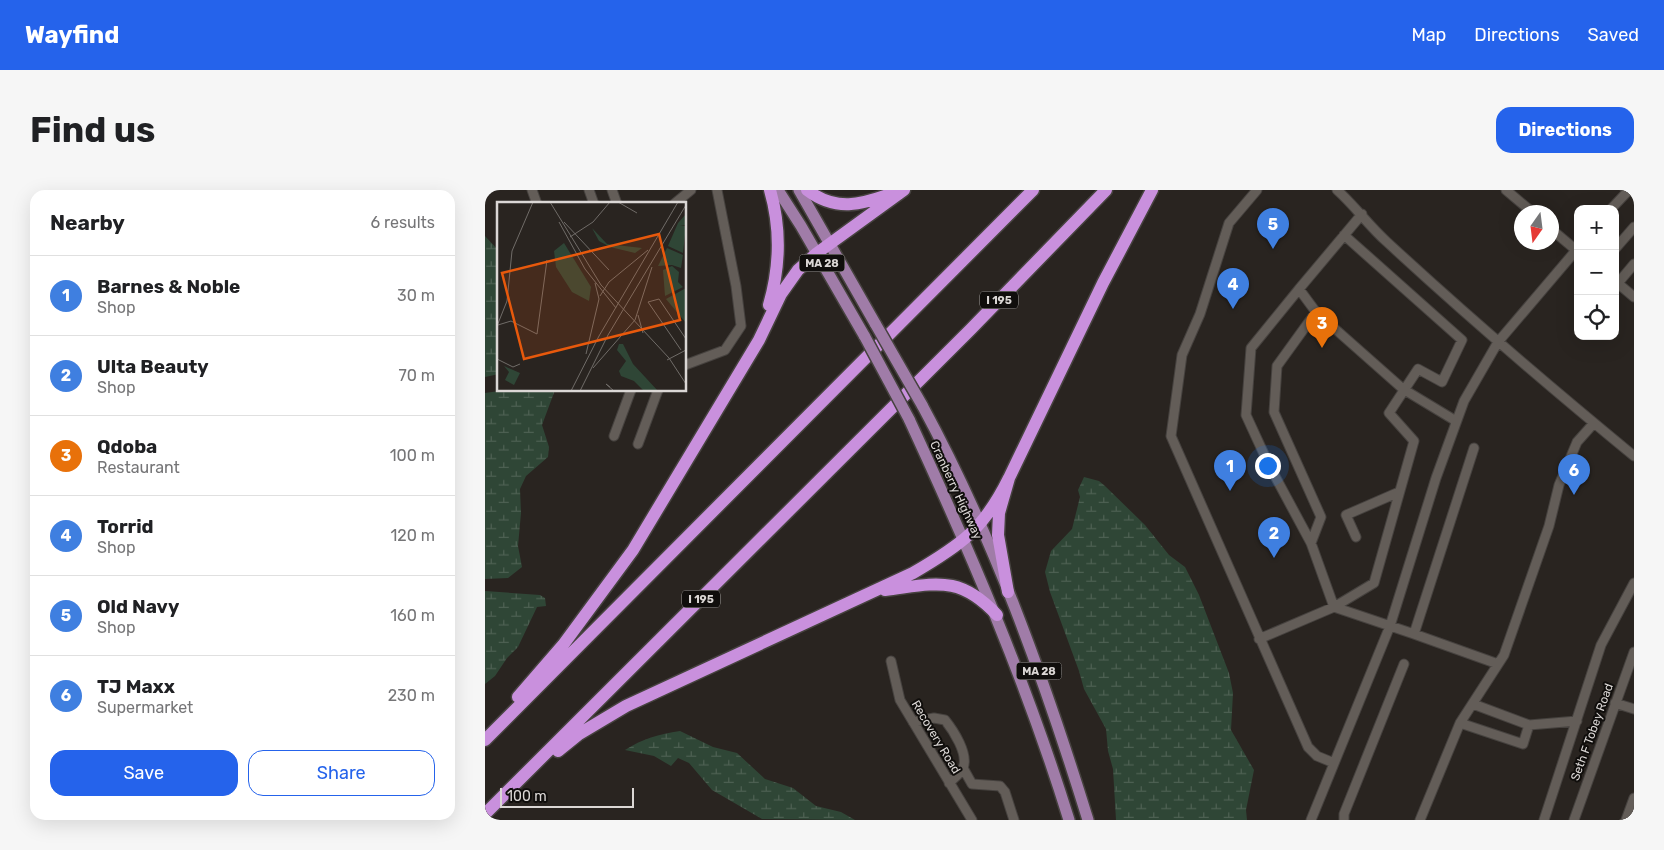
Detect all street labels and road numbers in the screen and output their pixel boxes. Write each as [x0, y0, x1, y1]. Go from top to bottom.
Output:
road number: MA 28 [799, 254, 845, 272]
road number: I 195 [980, 292, 1018, 308]
street label: Cranberry Highway [927, 439, 985, 542]
road number: I 195 [682, 590, 720, 608]
road number: MA 28 [1017, 662, 1061, 680]
street label: Seth F Tobey Road [1568, 681, 1616, 783]
street label: Recovery Road [909, 698, 963, 776]

